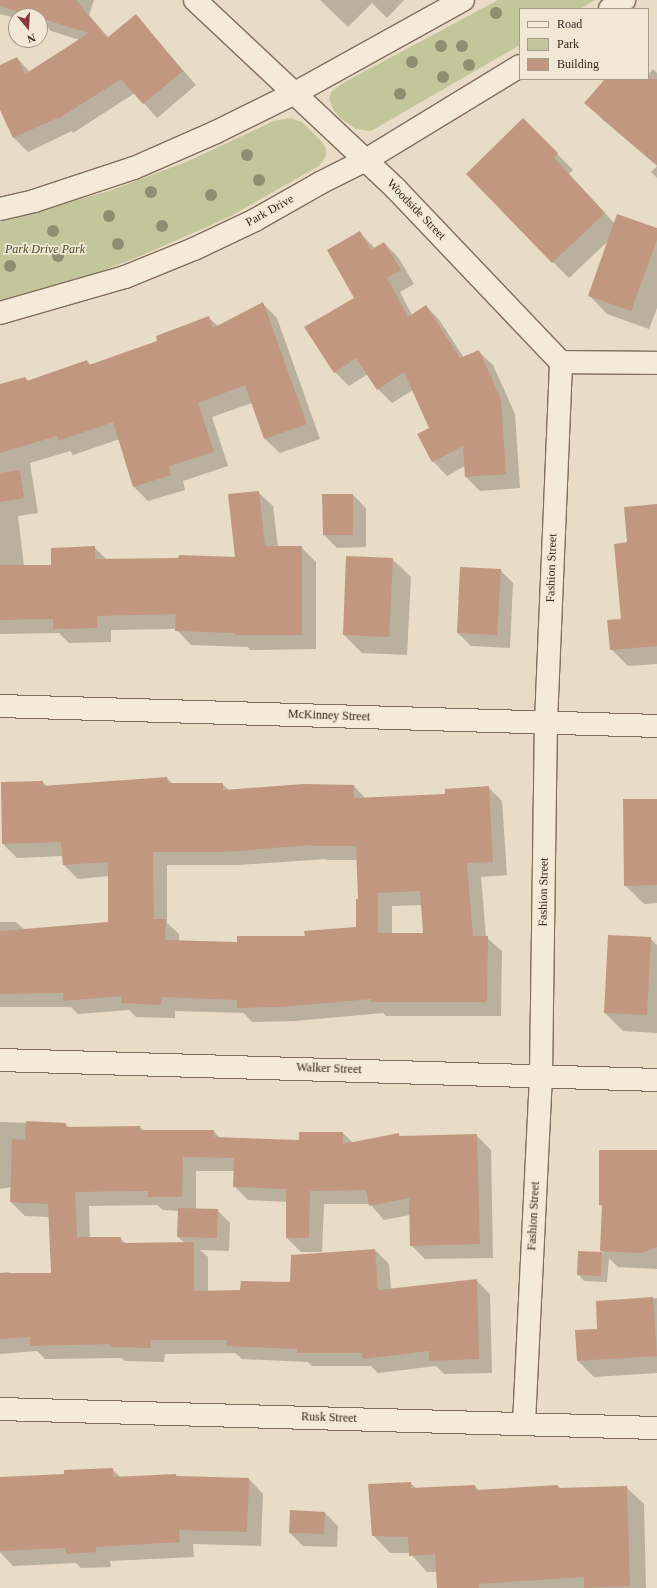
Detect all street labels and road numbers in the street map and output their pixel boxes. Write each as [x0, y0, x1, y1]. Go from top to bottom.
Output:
street label: Woodside Street [383, 177, 449, 243]
street label: Park Drive [244, 192, 296, 230]
street label: Fashion Street [544, 533, 560, 603]
street label: McKinney Street [288, 707, 370, 725]
street label: Fashion Street [536, 857, 552, 927]
street label: Walker Street [296, 1061, 362, 1077]
street label: Fashion Street [525, 1181, 543, 1251]
street label: Rusk Street [301, 1410, 357, 1426]

